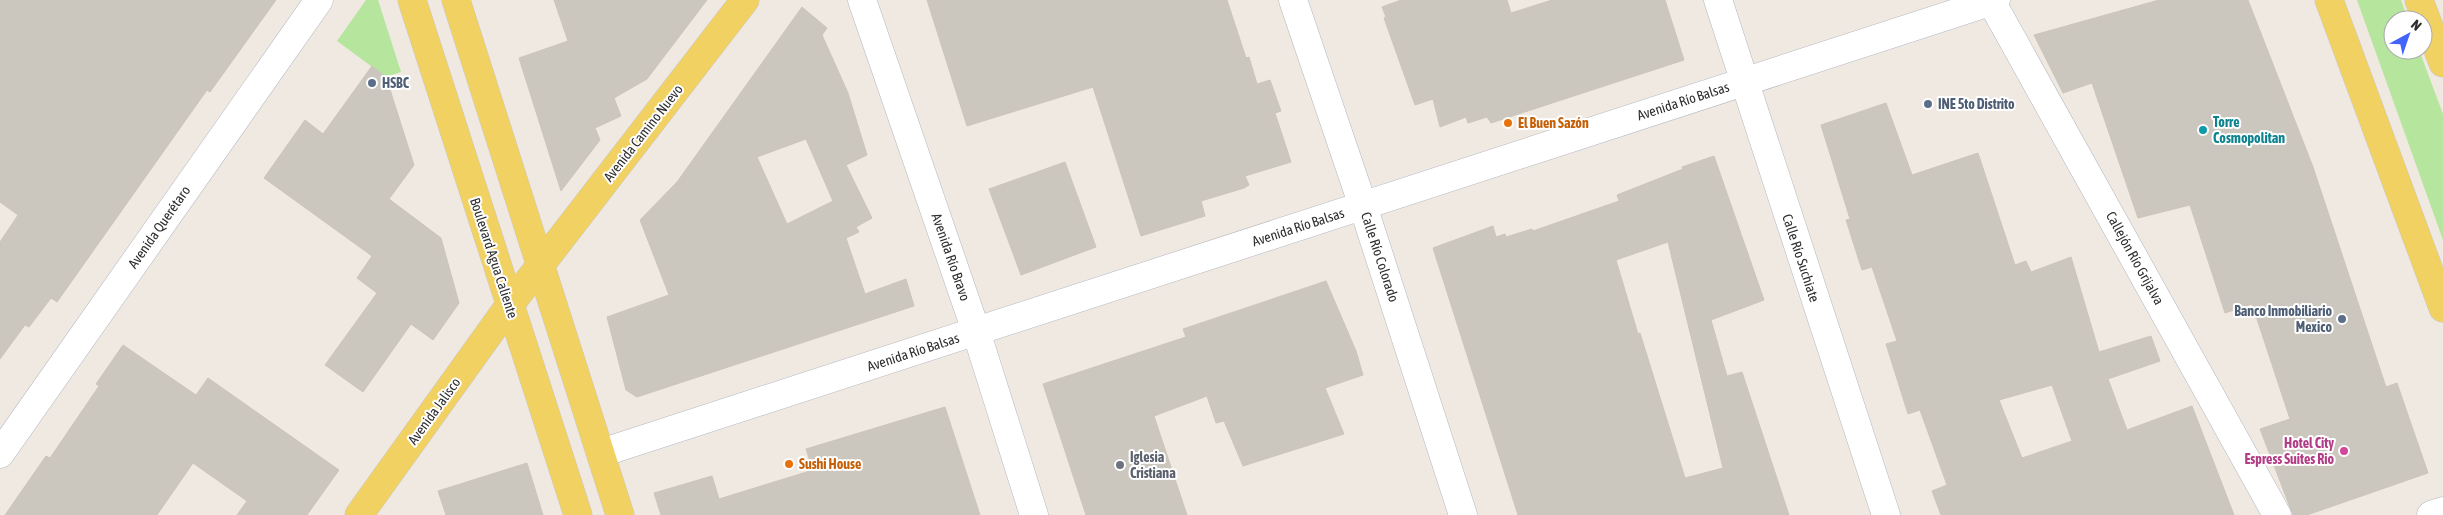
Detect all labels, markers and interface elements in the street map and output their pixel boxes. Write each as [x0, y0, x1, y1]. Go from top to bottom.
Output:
north arrow [2383, 10, 2433, 60]
text: N [2408, 16, 2425, 34]
place label: HSBC [382, 75, 410, 91]
marker: HSBC [366, 77, 378, 89]
street label: Avenida Río Balsas [1635, 79, 1731, 123]
street label: Avenida Camino Nuevo [600, 81, 686, 185]
place label: INE 5to Distrito [1938, 96, 2015, 112]
marker: INE 5to Distrito [1922, 98, 1934, 110]
place label: Torre Cosmopolitan [2213, 114, 2285, 146]
place label: El Buen Sazón [1518, 115, 1589, 131]
marker: El Buen Sazón [1502, 117, 1514, 129]
marker: Torre Cosmopolitan [2197, 124, 2209, 136]
street label: Avenida Querétaro [125, 183, 193, 271]
street label: Boulevard Agua Caliente [467, 196, 521, 320]
street label: Avenida Río Balsas [1250, 205, 1346, 249]
street label: Callejón Río Grijalva [2103, 209, 2167, 307]
street label: Calle Río Colorado [1358, 210, 1402, 304]
street label: Avenida Río Bravo [928, 211, 974, 303]
street label: Calle Río Suchiate [1779, 212, 1823, 304]
place label: Banco Inmobiliario Mexico [2234, 303, 2332, 335]
marker: Banco Inmobiliario Mexico [2336, 313, 2348, 325]
street label: Avenida Río Balsas [865, 330, 961, 374]
street label: Avenida Jalisco [404, 375, 464, 447]
place label: Hotel City Espress Suites Rio [2244, 435, 2334, 467]
marker: Hotel City Espress Suites Rio [2338, 445, 2350, 457]
place label: Iglesia Cristiana [1130, 449, 1176, 481]
place label: Sushi House [799, 456, 861, 472]
marker: Sushi House [783, 458, 795, 470]
marker: Iglesia Cristiana [1114, 459, 1126, 471]

